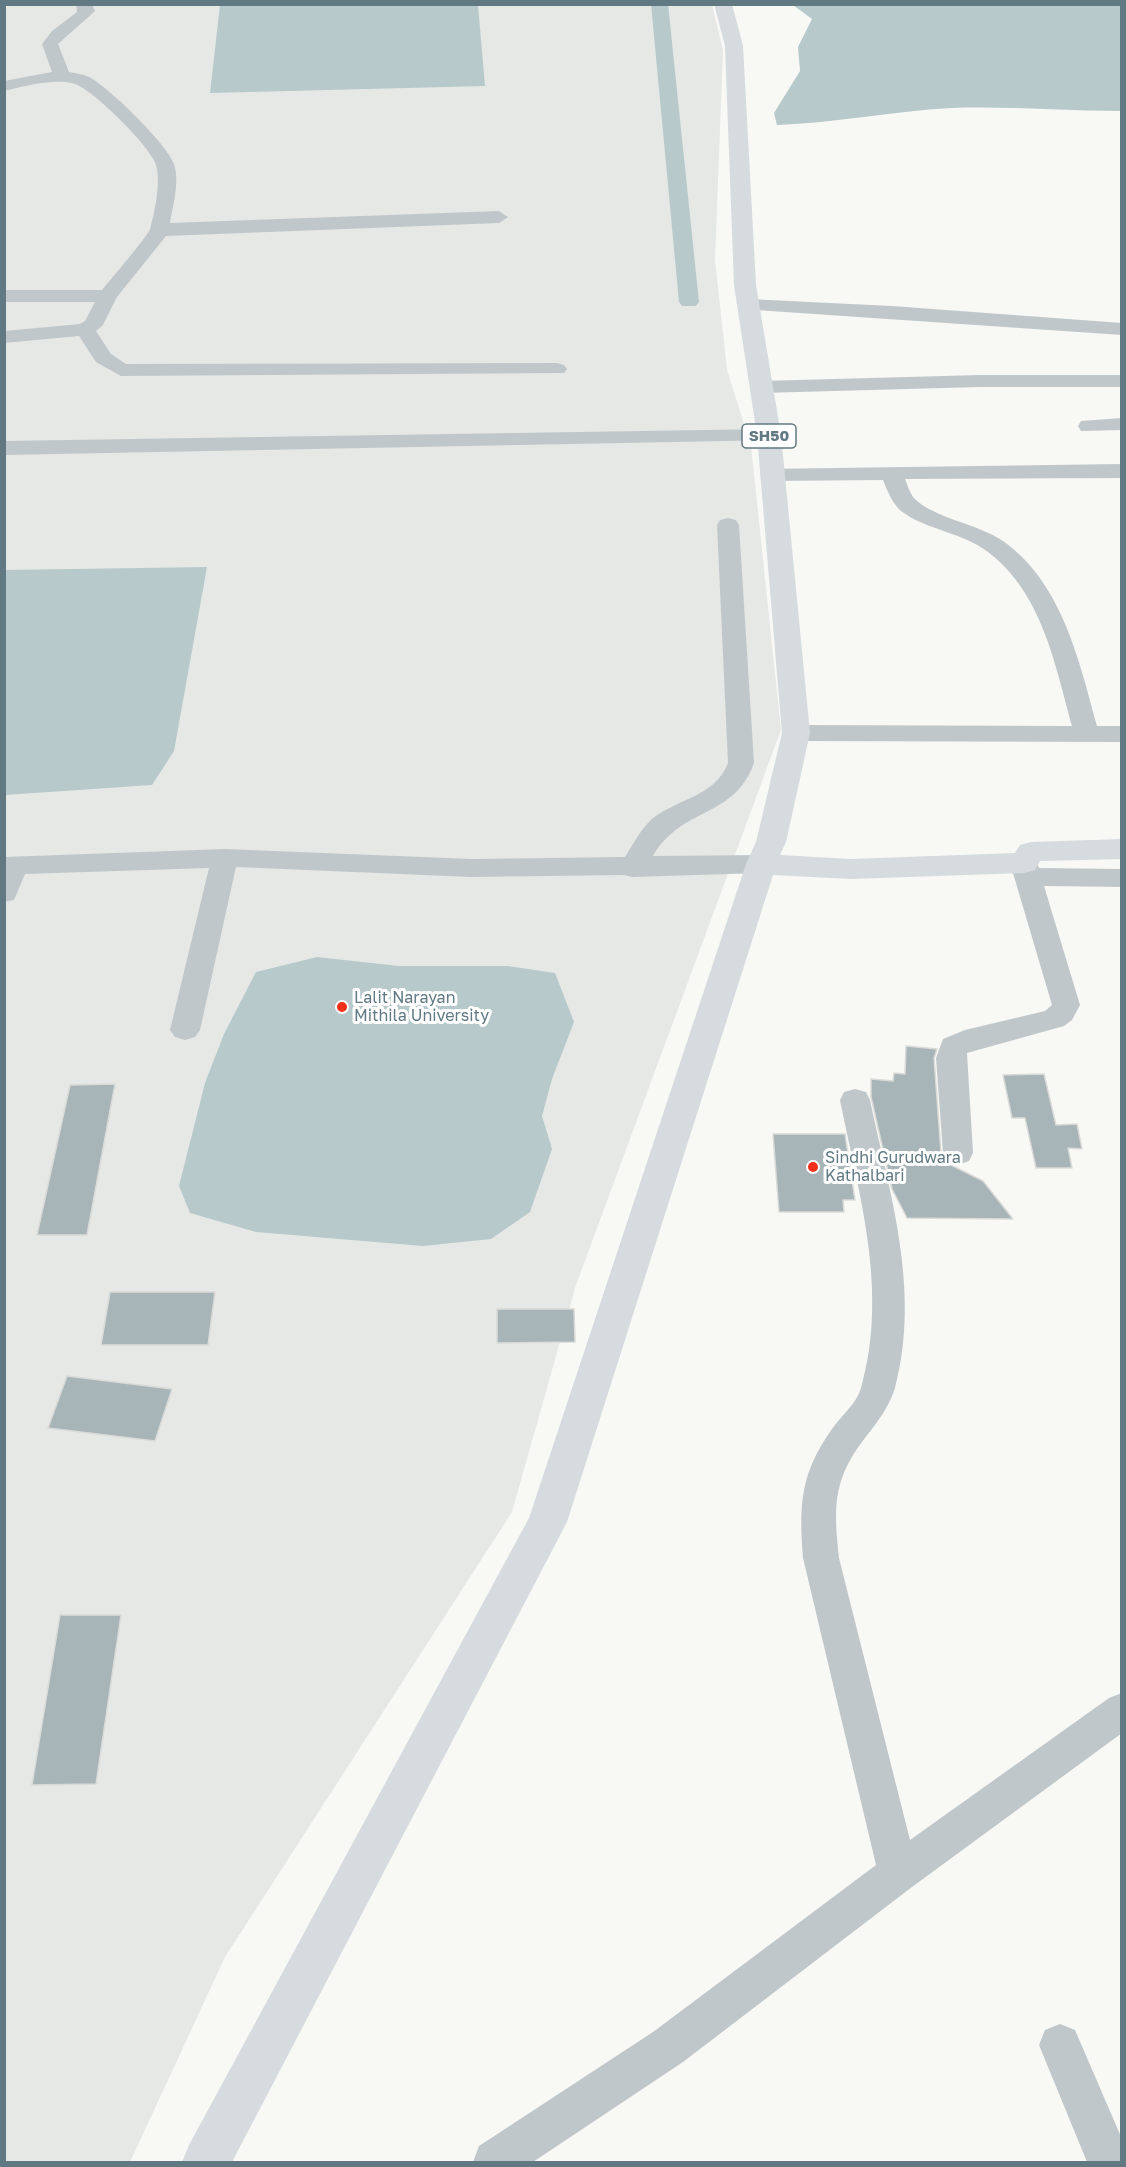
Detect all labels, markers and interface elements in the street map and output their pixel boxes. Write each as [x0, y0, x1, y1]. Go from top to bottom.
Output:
road number: SH50 [742, 424, 796, 448]
place label: Lalit Narayan Mithila University [354, 988, 489, 1026]
marker: Lalit Narayan Mithila University [335, 1000, 349, 1014]
place label: Sindhi Gurudwara Kathalbari [825, 1148, 961, 1186]
marker: Sindhi Gurudwara Kathalbari [806, 1160, 820, 1174]

